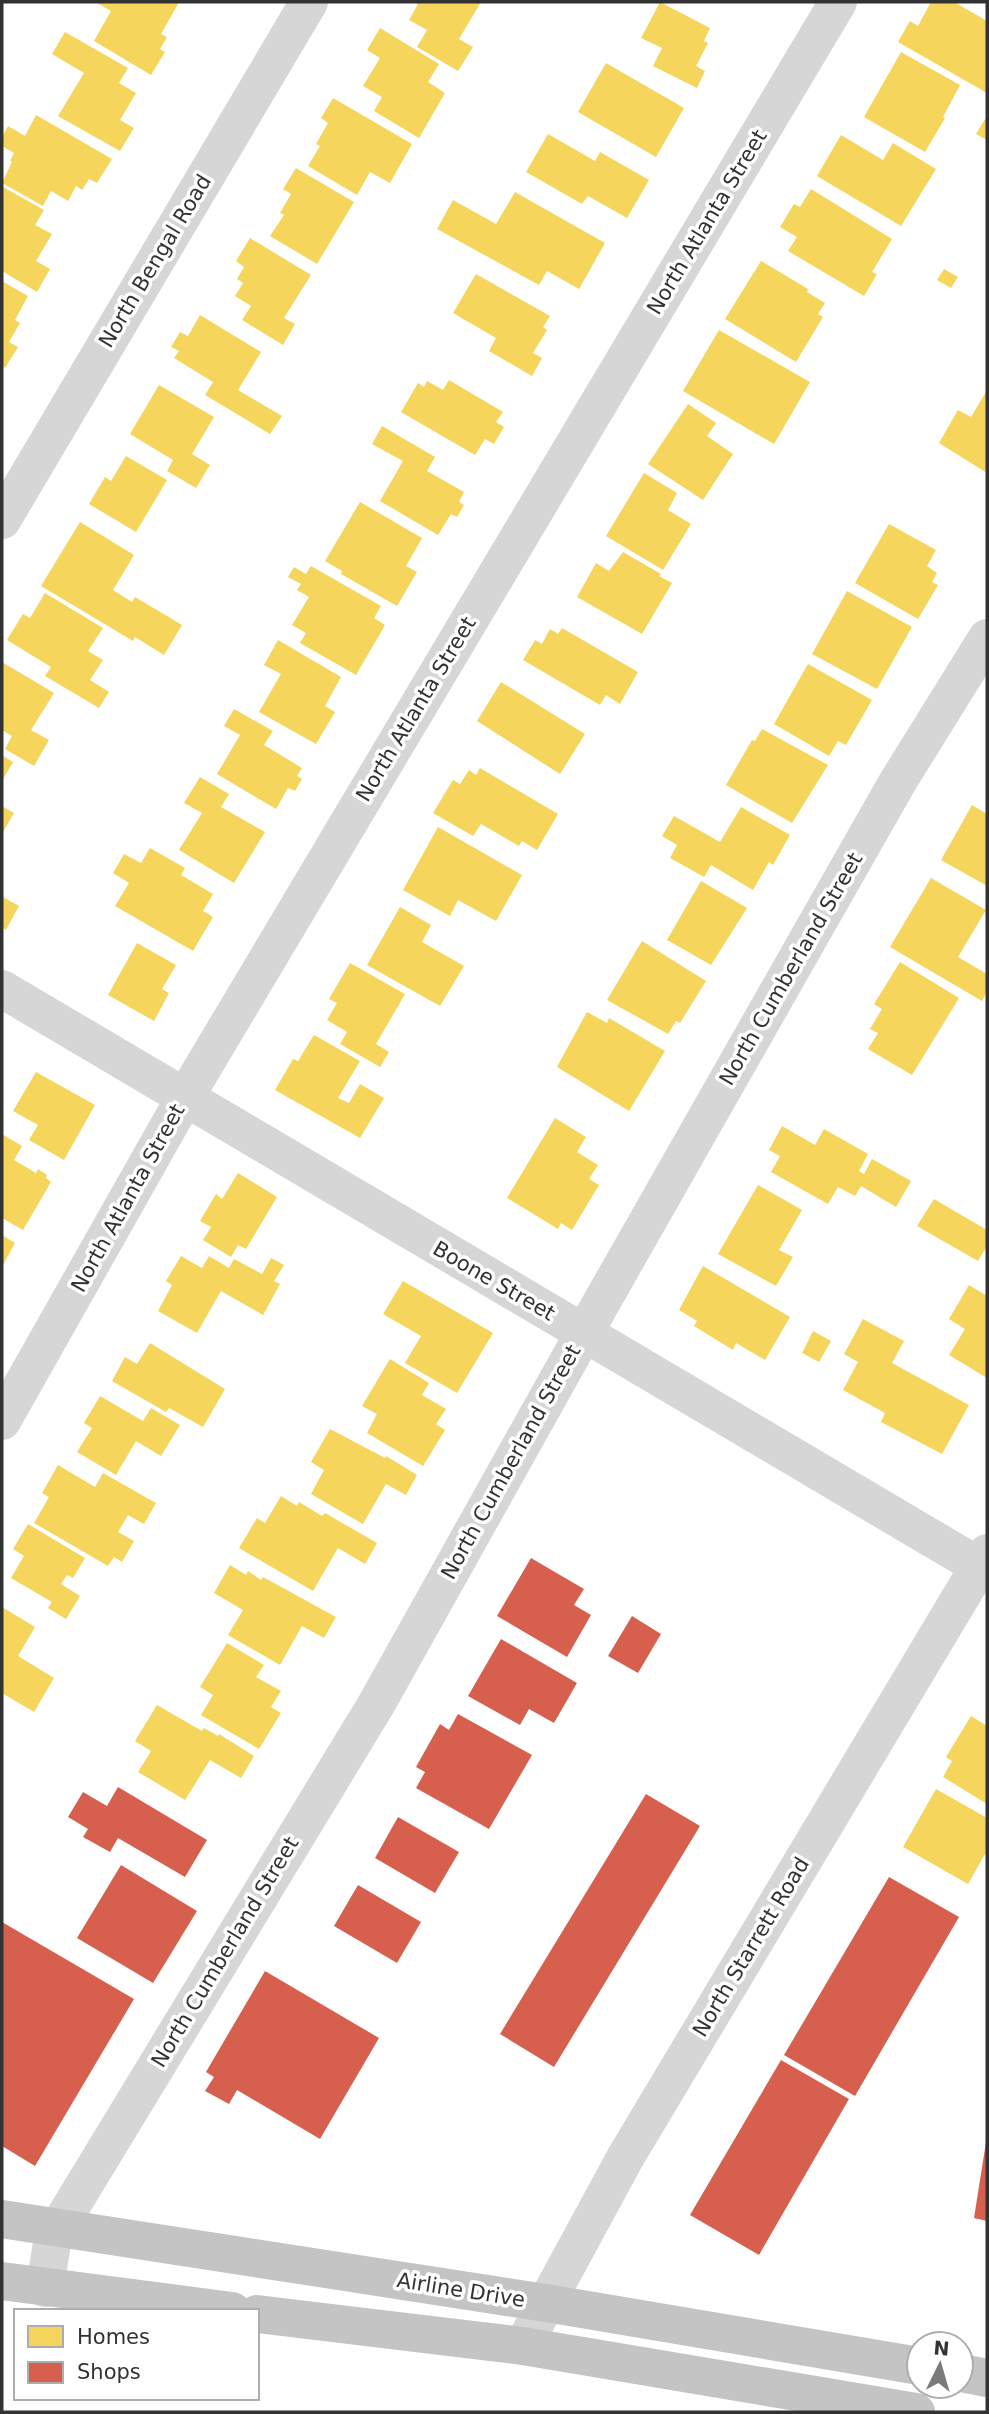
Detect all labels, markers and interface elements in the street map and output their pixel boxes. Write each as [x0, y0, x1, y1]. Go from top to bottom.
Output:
street label: North Atlanta Street [642, 125, 772, 319]
street label: North Bengal Road [94, 170, 216, 352]
street label: North Atlanta Street [351, 612, 481, 806]
street label: North Cumberland Street [714, 848, 868, 1090]
street label: North Atlanta Street [66, 1100, 190, 1296]
street label: Boone Street [429, 1236, 559, 1326]
street label: North Cumberland Street [436, 1340, 586, 1584]
street label: North Cumberland Street [147, 1832, 303, 2072]
street label: North Starrett Road [688, 1853, 814, 2041]
street label: Airline Drive [395, 2268, 527, 2312]
legend [14, 2309, 259, 2400]
text: Homes [77, 2325, 150, 2349]
north arrow [905, 2330, 975, 2400]
text: N [933, 2336, 950, 2360]
text: Shops [77, 2360, 141, 2384]

